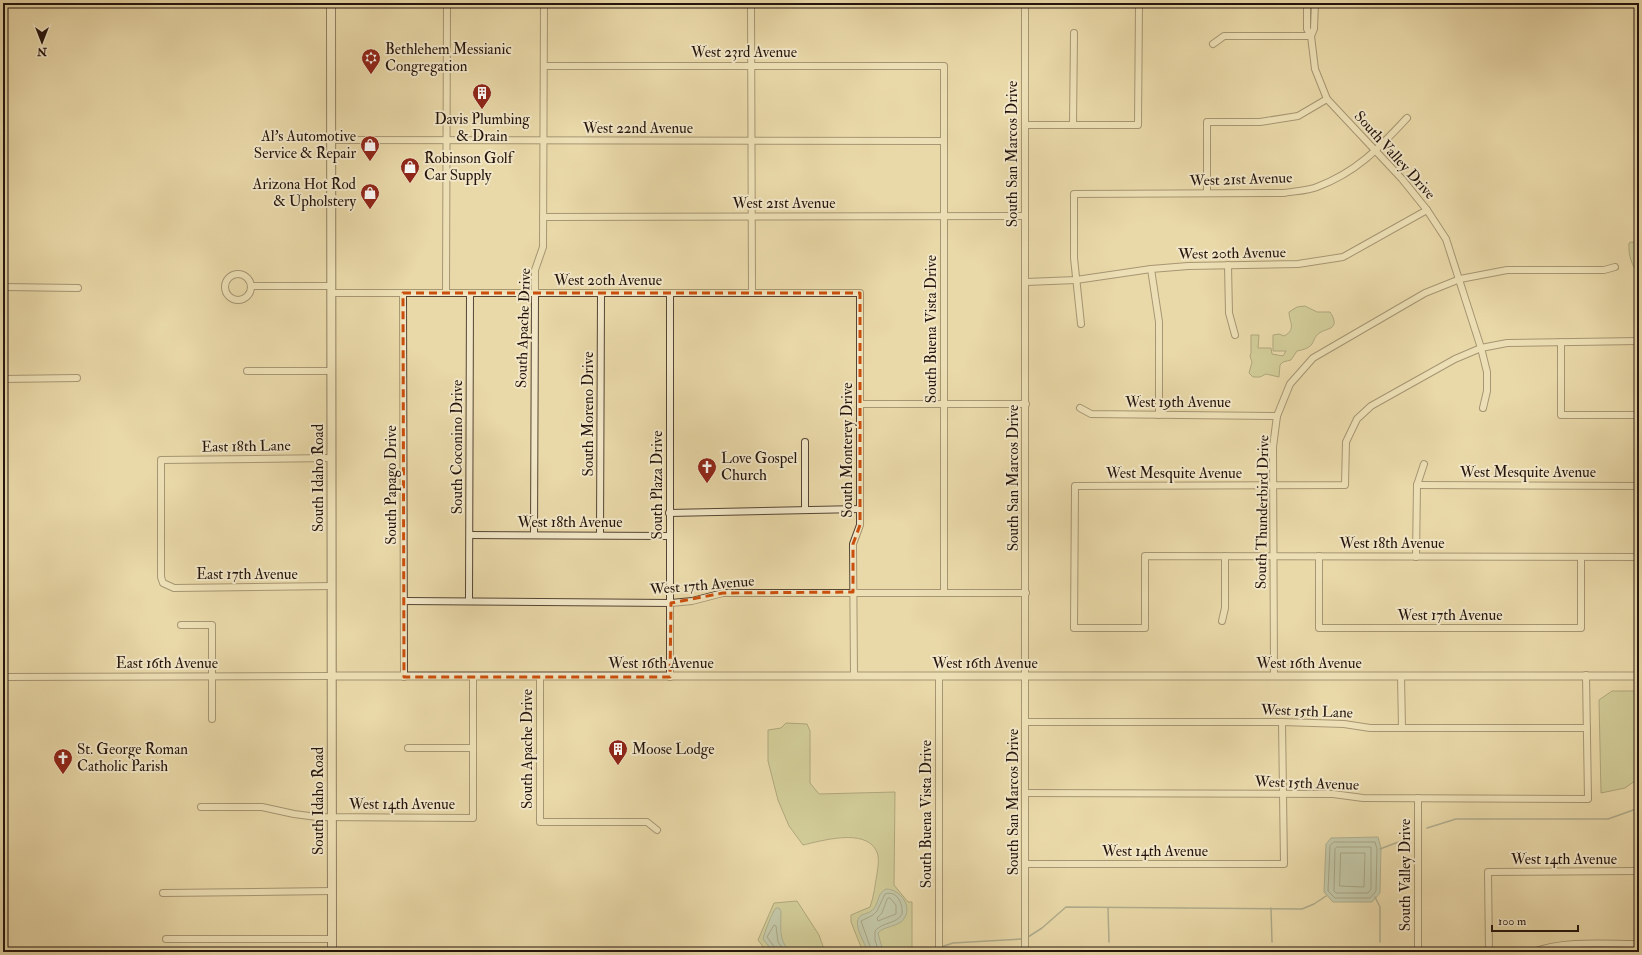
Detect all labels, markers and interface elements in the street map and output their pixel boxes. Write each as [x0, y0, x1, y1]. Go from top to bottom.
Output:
north arrow [22, 22, 62, 62]
place label: Bethlehem Messianic Congregation [385, 40, 512, 76]
street label: West 23rd Avenue [690, 43, 797, 62]
text: N [36, 45, 48, 58]
synagogue icon: Bethlehem Messianic Congregation [360, 47, 382, 75]
street label: South San Marcos Drive [1003, 81, 1022, 227]
building icon: Davis Plumbing & Drain [471, 82, 493, 110]
street label: South Valley Drive [1350, 107, 1439, 204]
place label: Davis Plumbing & Drain [434, 110, 530, 146]
street label: West 22nd Avenue [582, 119, 693, 138]
place label: Al's Automotive Service & Repair [254, 127, 356, 164]
shop icon: Al's Automotive Service & Repair [359, 134, 381, 162]
place label: Robinson Golf Car Supply [424, 149, 515, 186]
shop icon: Robinson Golf Car Supply [399, 156, 421, 184]
street label: West 21st Avenue [1188, 168, 1293, 191]
place label: Arizona Hot Rod & Upholstery [252, 175, 357, 212]
shop icon: Arizona Hot Rod & Upholstery [359, 182, 381, 210]
street label: West 21st Avenue [732, 194, 835, 213]
street label: West 20th Avenue [1177, 243, 1286, 264]
street label: South Buena Vista Drive [922, 255, 941, 403]
street label: South Apache Drive [512, 268, 536, 388]
street label: West 20th Avenue [553, 271, 662, 290]
street label: South Moreno Drive [579, 352, 598, 476]
street label: South Coconino Drive [448, 380, 467, 514]
street label: South Monterey Drive [838, 382, 857, 518]
street label: West 19th Avenue [1124, 393, 1231, 412]
street label: South San Marcos Drive [1004, 405, 1023, 551]
street label: South Idaho Road [309, 423, 328, 532]
street label: South Papago Drive [382, 425, 402, 545]
street label: South Plaza Drive [648, 431, 667, 539]
street label: South Thunderbird Drive [1252, 435, 1273, 589]
street label: East 18th Lane [201, 436, 291, 457]
place label: Love Gospel Church [721, 449, 798, 485]
church icon: Love Gospel Church [696, 456, 718, 484]
street label: West Mesquite Avenue [1459, 463, 1596, 482]
street label: West Mesquite Avenue [1105, 464, 1242, 483]
street label: West 18th Avenue [516, 513, 623, 532]
street label: West 18th Avenue [1338, 534, 1445, 553]
street label: East 17th Avenue [196, 565, 298, 584]
street label: West 17th Avenue [648, 571, 755, 600]
street label: West 17th Avenue [1397, 606, 1502, 625]
street label: East 16th Avenue [116, 654, 218, 673]
street label: West 16th Avenue [607, 654, 714, 673]
street label: West 16th Avenue [931, 654, 1038, 673]
street label: West 16th Avenue [1255, 654, 1362, 673]
street label: South Apache Drive [518, 689, 538, 809]
street label: West 15th Lane [1260, 700, 1353, 723]
street label: South San Marcos Drive [1004, 729, 1023, 875]
building icon: Moose Lodge [607, 738, 629, 766]
place label: St. George Roman Catholic Parish [77, 740, 188, 776]
place label: Moose Lodge [632, 740, 714, 759]
street label: South Buena Vista Drive [917, 740, 936, 888]
street label: South Idaho Road [309, 746, 328, 855]
church icon: St. George Roman Catholic Parish [52, 747, 74, 775]
street label: West 15th Avenue [1253, 772, 1360, 795]
street label: West 14th Avenue [348, 795, 455, 814]
street label: South Valley Drive [1396, 819, 1415, 931]
street label: West 14th Avenue [1101, 842, 1208, 861]
street label: West 14th Avenue [1510, 850, 1617, 869]
scale bar [1492, 907, 1578, 933]
text: 100 m [1498, 914, 1527, 929]

